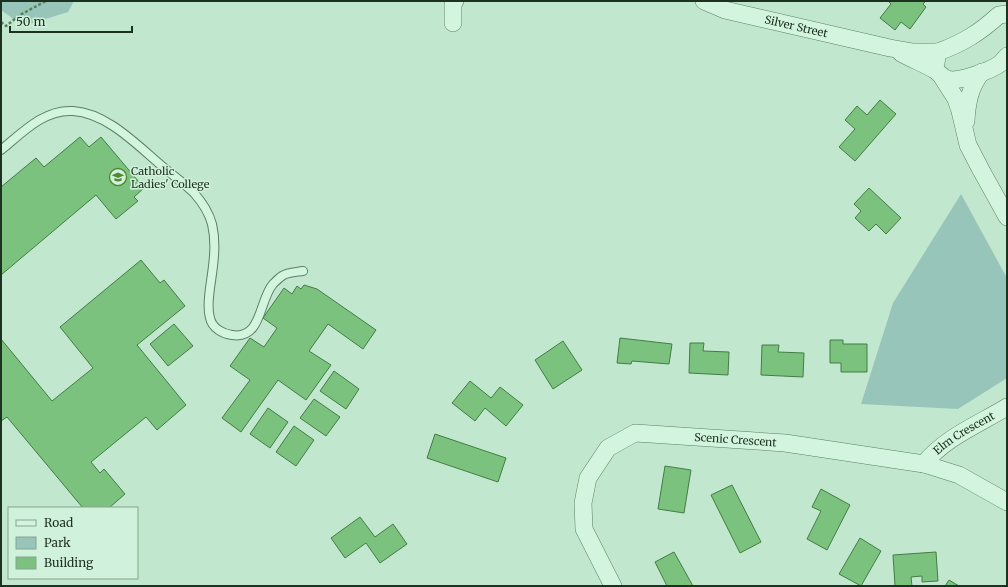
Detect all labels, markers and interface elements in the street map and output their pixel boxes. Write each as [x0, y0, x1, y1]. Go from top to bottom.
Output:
scale bar [10, 8, 132, 34]
street label: Silver Street [763, 12, 830, 41]
text: 50 m [16, 14, 45, 29]
place label: Catholic Ladies' College [131, 164, 210, 191]
school or university icon: Catholic Ladies' College [108, 167, 128, 187]
street label: Elm Crescent [930, 408, 998, 457]
street label: Scenic Crescent [694, 430, 778, 449]
legend [8, 507, 138, 579]
text: Road [44, 515, 73, 530]
text: Park [44, 535, 71, 550]
text: Building [44, 555, 94, 570]

